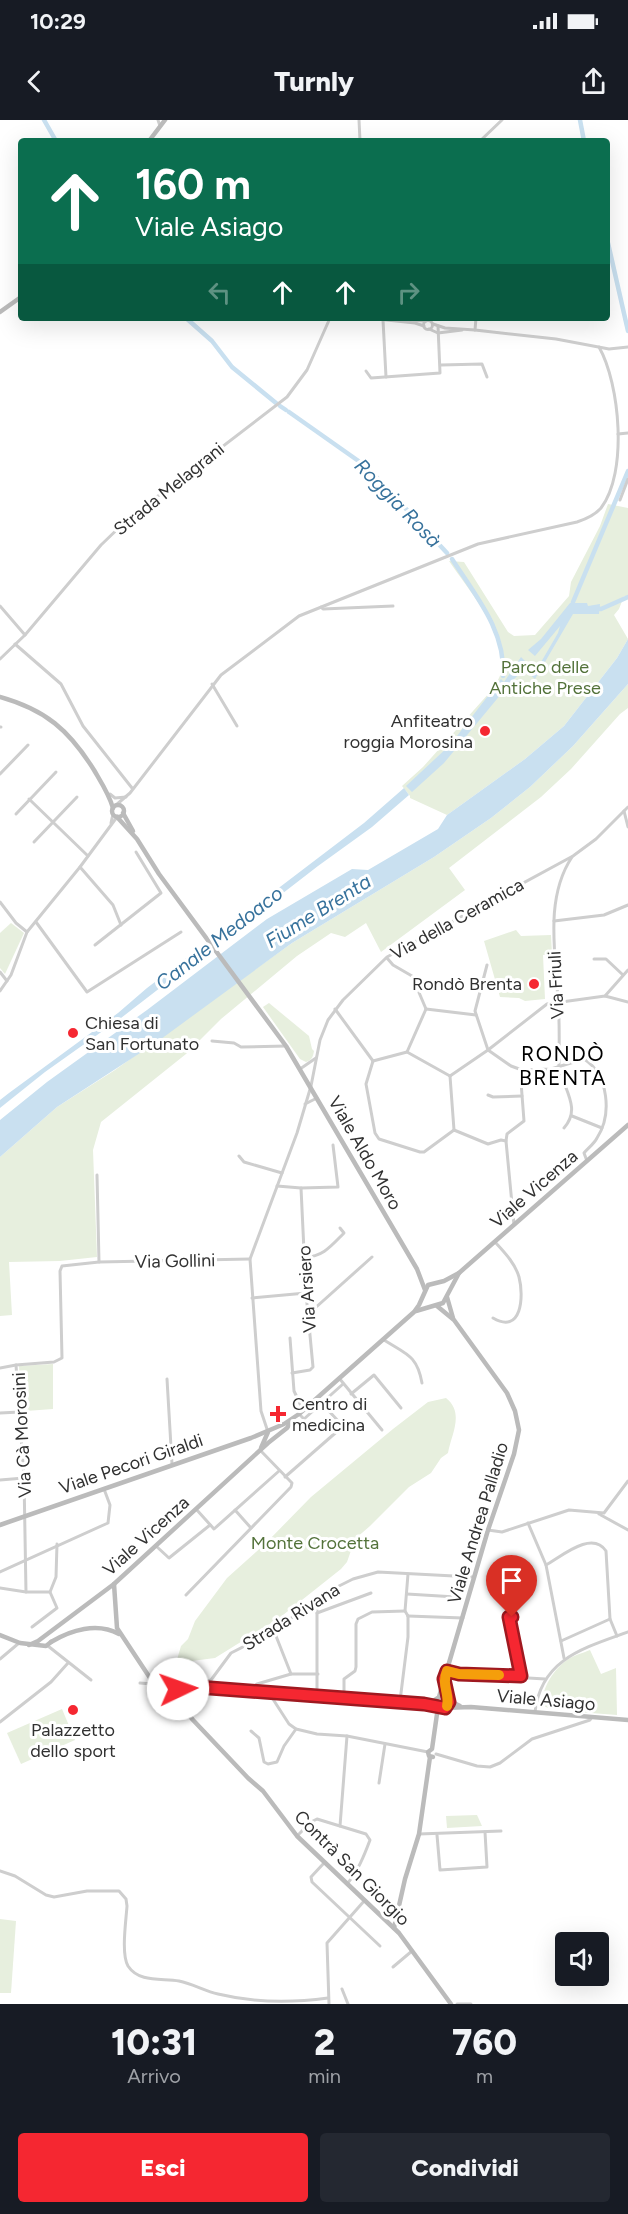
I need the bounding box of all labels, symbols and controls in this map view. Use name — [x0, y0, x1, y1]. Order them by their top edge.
text: 10:29 — [30, 8, 86, 35]
icon: back — [18, 65, 51, 98]
text: Turnly — [274, 65, 354, 98]
icon: share — [577, 65, 610, 98]
text: 160 m — [135, 159, 251, 210]
icon: ahead — [36, 162, 114, 240]
text: Viale Asiago — [135, 210, 284, 243]
icon: left — [203, 276, 236, 309]
icon: ahead — [266, 276, 299, 309]
icon: ahead — [329, 276, 362, 309]
icon: right — [392, 276, 425, 309]
street label: Strada Melagrani — [109, 438, 229, 540]
water label: Roggia Rosà — [350, 454, 446, 553]
park label: Parco delle Antiche Prese — [489, 656, 601, 699]
place label: Anfiteatro roggia Morosina — [344, 710, 473, 753]
marker: Anfiteatro roggia Morosina — [478, 724, 492, 738]
water label: Fiume Brenta — [261, 869, 375, 953]
street label: Via della Ceramica — [387, 873, 527, 965]
water label: Canale Medoaco — [151, 881, 288, 995]
street label: Via Friuli — [543, 950, 569, 1020]
place label: Rondò Brenta — [412, 973, 522, 995]
marker: Rondò Brenta — [527, 977, 541, 991]
place label: Chiesa di San Fortunato — [85, 1012, 199, 1055]
marker: Chiesa di San Fortunato — [66, 1026, 80, 1040]
district label: RONDÒ BRENTA — [519, 1041, 607, 1090]
street label: Viale Aldo Moro — [324, 1092, 406, 1214]
street label: Viale Vicenza — [486, 1145, 582, 1233]
street label: Via Arsiero — [293, 1245, 321, 1333]
street label: Via Gollini — [134, 1249, 216, 1273]
street label: Via Cà Morosini — [8, 1372, 36, 1498]
place label: Centro di medicina — [292, 1393, 367, 1436]
marker: Centro di medicina — [269, 1405, 287, 1423]
street label: Viale Pecori Giraldi — [56, 1429, 206, 1499]
street label: Viale Andrea Palladio — [443, 1439, 513, 1607]
street label: Viale Vicenza — [98, 1492, 194, 1580]
park label: Monte Crocetta — [251, 1532, 379, 1554]
pin — [486, 1555, 537, 1617]
icon: arrive — [495, 1564, 528, 1597]
street label: Strada Rivana — [238, 1578, 344, 1656]
position arrow — [146, 1657, 210, 1721]
street label: Viale Asiago — [496, 1685, 596, 1715]
marker: Palazzetto dello sport — [66, 1703, 80, 1717]
place label: Palazzetto dello sport — [30, 1719, 116, 1762]
street label: Contrà San Giorgio — [290, 1806, 414, 1930]
map controls — [555, 1932, 609, 1986]
button: sound — [555, 1932, 609, 1986]
text: 10:31 — [111, 2021, 197, 2064]
text: 2 — [314, 2021, 335, 2064]
text: 760 — [452, 2021, 517, 2064]
text: Arrivo — [127, 2064, 181, 2088]
text: min — [308, 2064, 341, 2088]
text: m — [476, 2064, 493, 2088]
button: Esci — [18, 2133, 308, 2202]
button: Condividi — [320, 2133, 610, 2202]

